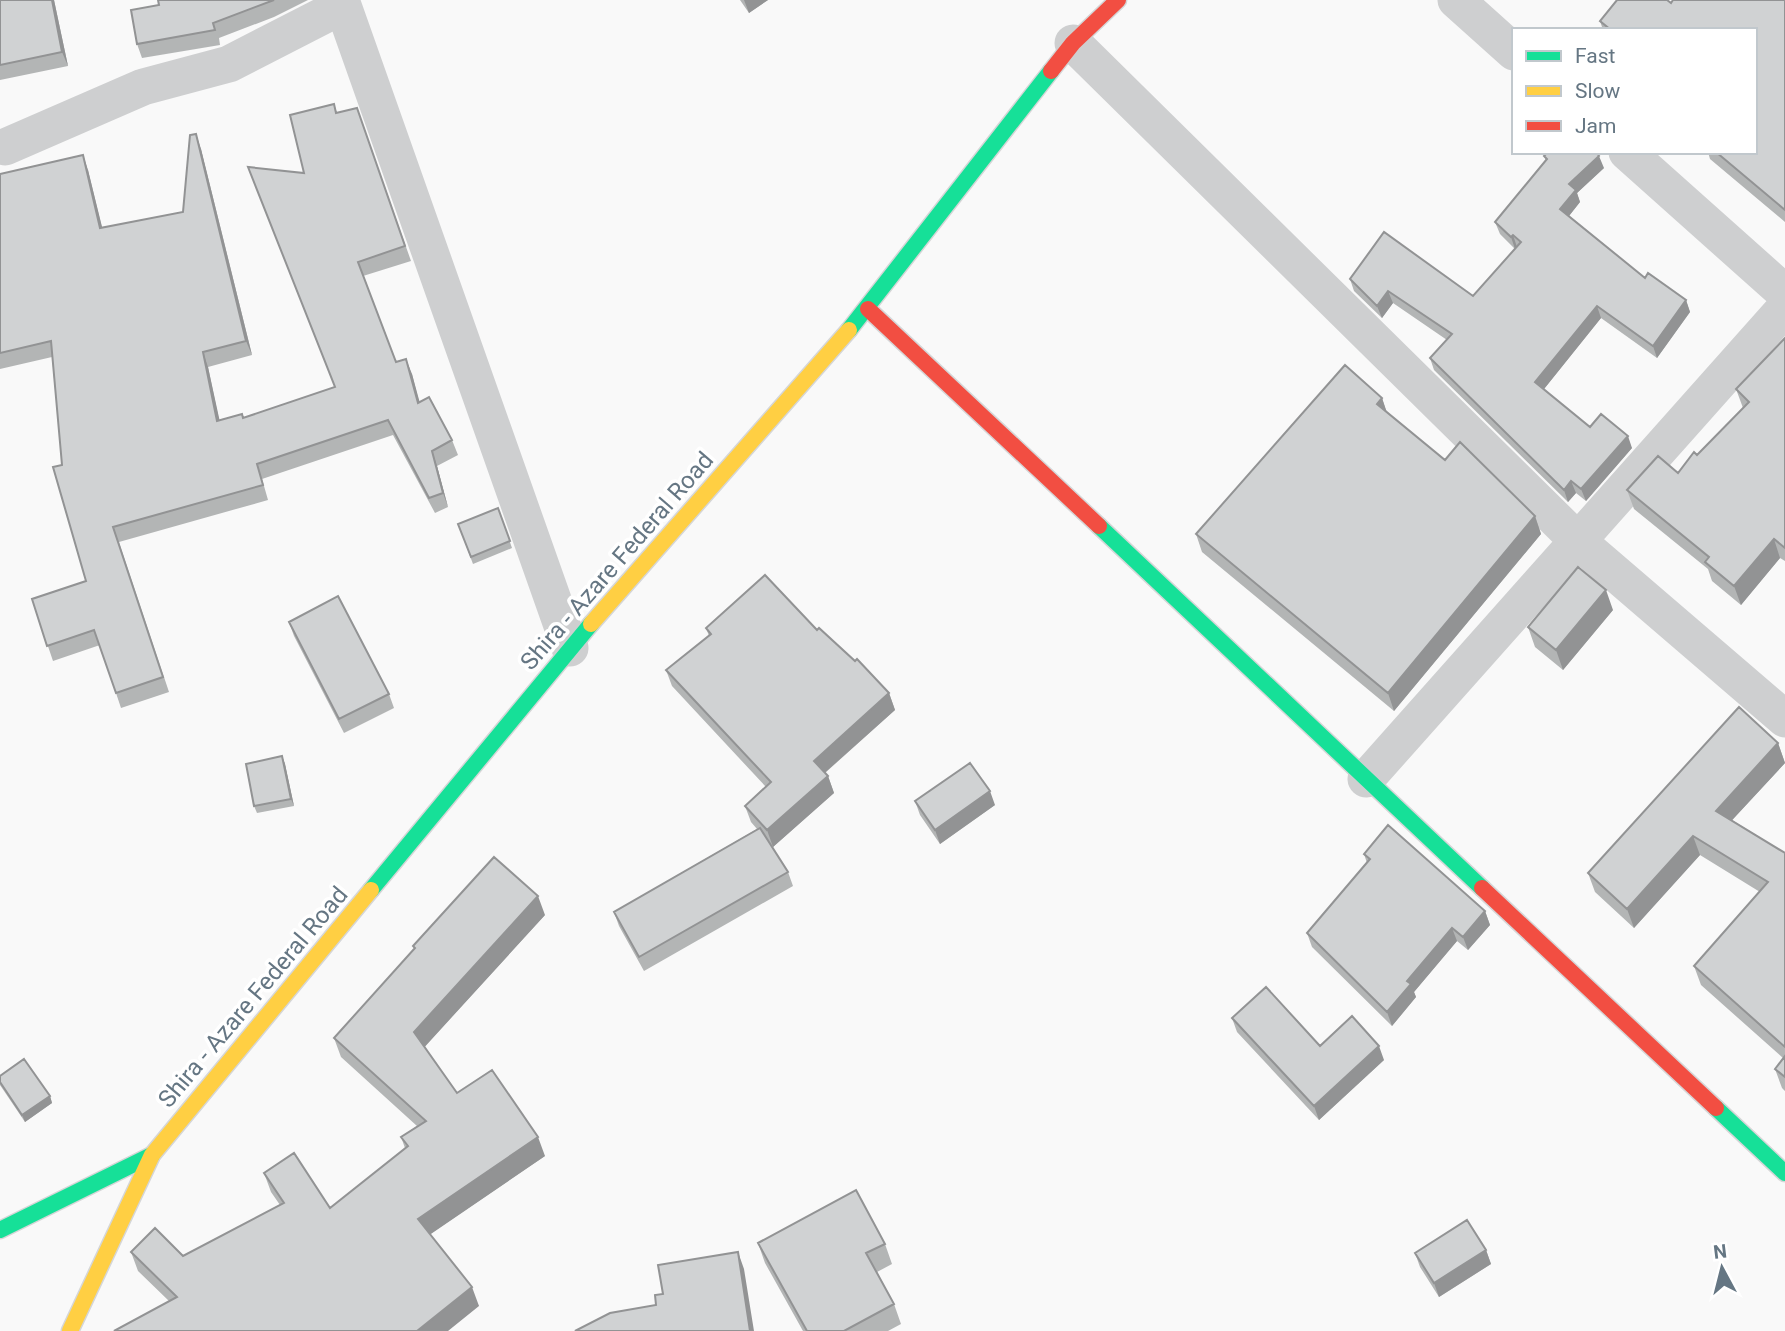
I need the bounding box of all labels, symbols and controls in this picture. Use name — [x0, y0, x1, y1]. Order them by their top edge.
legend — [1512, 28, 1757, 154]
text: Fast — [1575, 44, 1616, 68]
text: Slow — [1575, 79, 1621, 103]
text: Jam — [1575, 114, 1616, 138]
street label: Shira - Azare Federal Road — [515, 446, 719, 676]
street label: Shira - Azare Federal Road — [152, 881, 354, 1113]
north arrow — [1687, 1233, 1757, 1303]
text: N — [1712, 1239, 1728, 1264]

